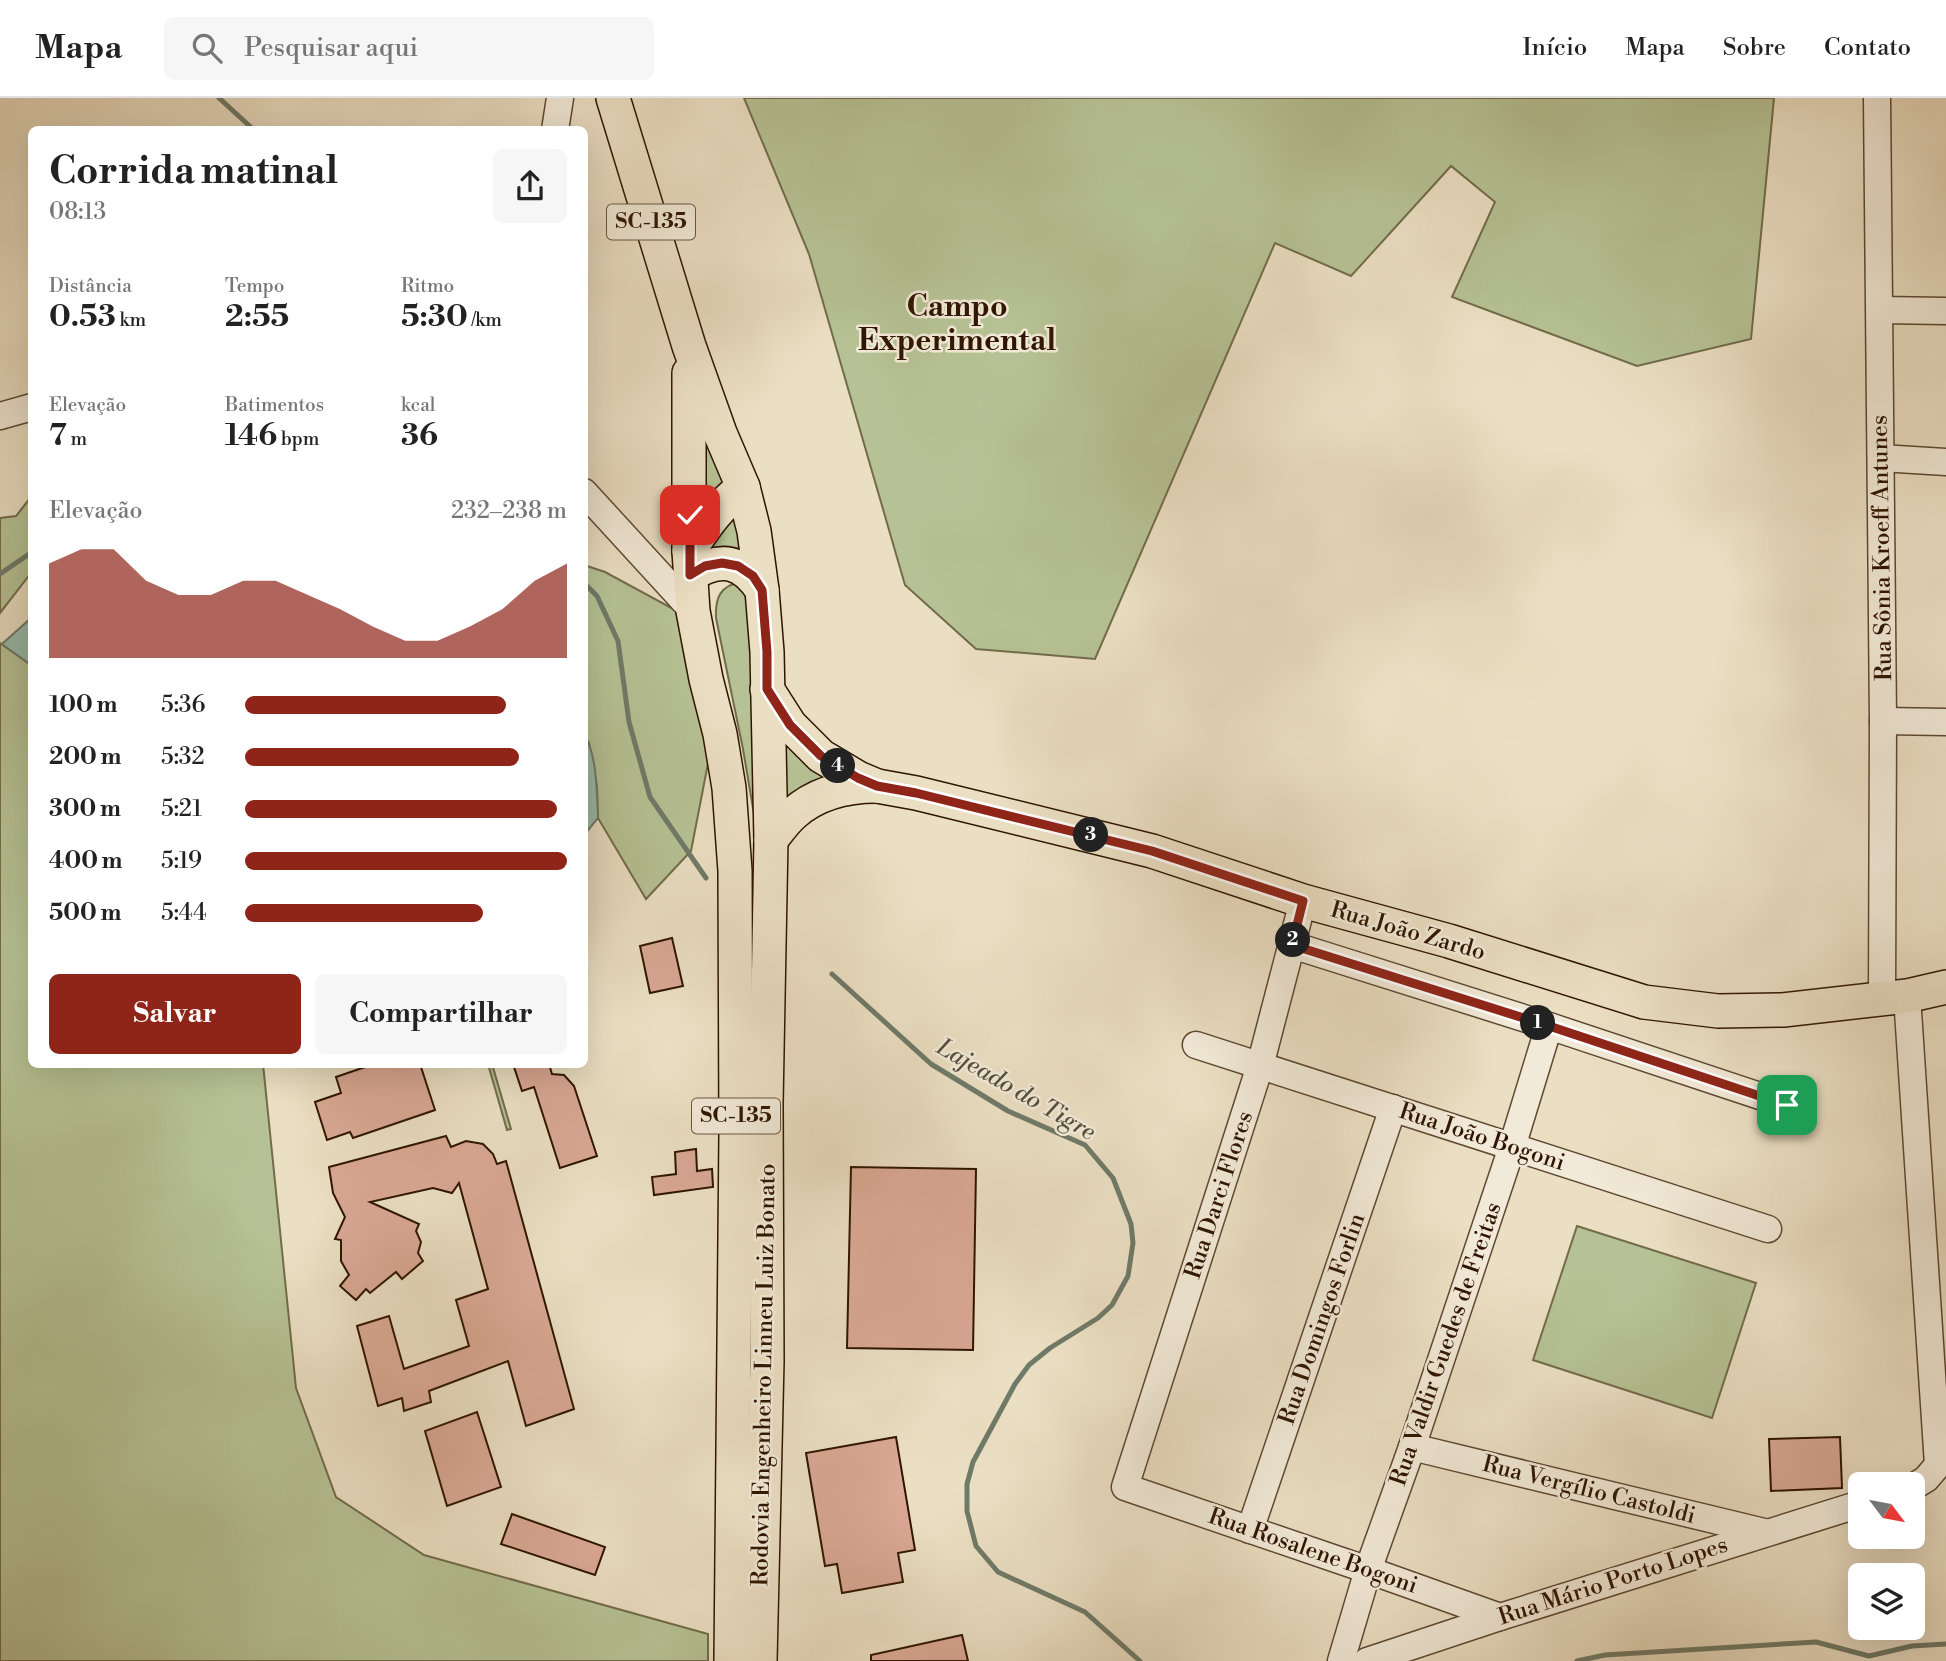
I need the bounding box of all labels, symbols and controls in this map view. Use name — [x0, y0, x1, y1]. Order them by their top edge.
search box — [164, 17, 654, 80]
text: Mapa — [35, 28, 122, 69]
icon: search — [188, 29, 226, 67]
text: Pesquisar aqui — [244, 32, 418, 64]
text: Início — [1523, 33, 1587, 63]
text: Mapa — [1625, 33, 1685, 63]
text: Sobre — [1723, 33, 1786, 63]
text: Contato — [1824, 33, 1911, 63]
text: Corrida matinal — [49, 148, 338, 195]
button: share — [493, 149, 567, 223]
text: 08:13 — [49, 198, 106, 226]
road number: SC-135 — [607, 204, 695, 240]
text: Distância — [49, 274, 132, 298]
text: Tempo — [225, 274, 284, 298]
text: Ritmo — [401, 274, 454, 298]
district label: Campo Experimental — [858, 288, 1056, 360]
text: 0.53 — [49, 298, 116, 336]
text: 2:55 — [225, 298, 289, 336]
text: 5:30 — [401, 298, 468, 336]
text: km — [116, 308, 146, 332]
text: /km — [468, 308, 502, 332]
text: Elevação — [49, 393, 126, 417]
text: Batimentos — [225, 393, 324, 417]
text: kcal — [401, 393, 435, 417]
street label: Rua Sônia Kroeff Antunes — [1866, 415, 1898, 681]
text: 7 — [49, 417, 67, 455]
text: 146 — [225, 417, 277, 455]
text: 36 — [401, 417, 438, 455]
text: m — [67, 427, 87, 451]
text: bpm — [277, 427, 319, 451]
pin — [660, 485, 720, 545]
icon: check — [671, 496, 709, 534]
text: Elevação — [49, 497, 142, 525]
text: 232–238 m — [451, 497, 567, 525]
text: 100 m — [49, 691, 117, 719]
text: 5:36 — [161, 691, 206, 719]
text: 200 m — [49, 743, 121, 771]
text: 5:32 — [161, 743, 205, 771]
pin: 4 — [820, 748, 856, 784]
text: 4 — [831, 753, 844, 777]
text: 300 m — [49, 795, 121, 823]
text: 5:21 — [161, 795, 202, 823]
pin: 3 — [1074, 818, 1108, 852]
text: 3 — [1085, 822, 1096, 846]
text: 400 m — [49, 847, 122, 875]
text: 5:19 — [161, 847, 202, 875]
street label: Rua João Zardo — [1327, 896, 1489, 966]
text: 500 m — [49, 899, 121, 927]
text: 5:44 — [161, 899, 207, 927]
pin: 2 — [1276, 922, 1310, 958]
text: 2 — [1287, 927, 1298, 951]
button: Salvar — [49, 974, 301, 1054]
button: Compartilhar — [315, 974, 567, 1054]
pin: 1 — [1520, 1006, 1556, 1040]
text: 1 — [1533, 1010, 1542, 1034]
water label: Lajeado do Tigre — [930, 1032, 1101, 1148]
pin — [1757, 1075, 1817, 1135]
icon: arrive — [1768, 1086, 1806, 1124]
street label: Rua João Bogoni — [1396, 1097, 1568, 1177]
road number: SC-135 — [692, 1098, 780, 1134]
street label: Rua Darci Flores — [1179, 1108, 1259, 1282]
street label: Rodovia Engenheiro Linneu Luiz Bonato — [746, 1163, 782, 1587]
street label: Rua Valdir Guedes de Freitas — [1384, 1199, 1508, 1489]
street label: Rua Domingos Forlin — [1273, 1210, 1371, 1428]
street label: Rua Vergílio Castoldi — [1479, 1450, 1699, 1530]
north arrow — [1848, 1472, 1925, 1549]
map controls — [1848, 1472, 1925, 1640]
street label: Rua Rosalene Bogoni — [1205, 1502, 1421, 1600]
street label: Rua Mário Porto Lopes — [1495, 1531, 1731, 1631]
button: layers — [1848, 1563, 1925, 1640]

